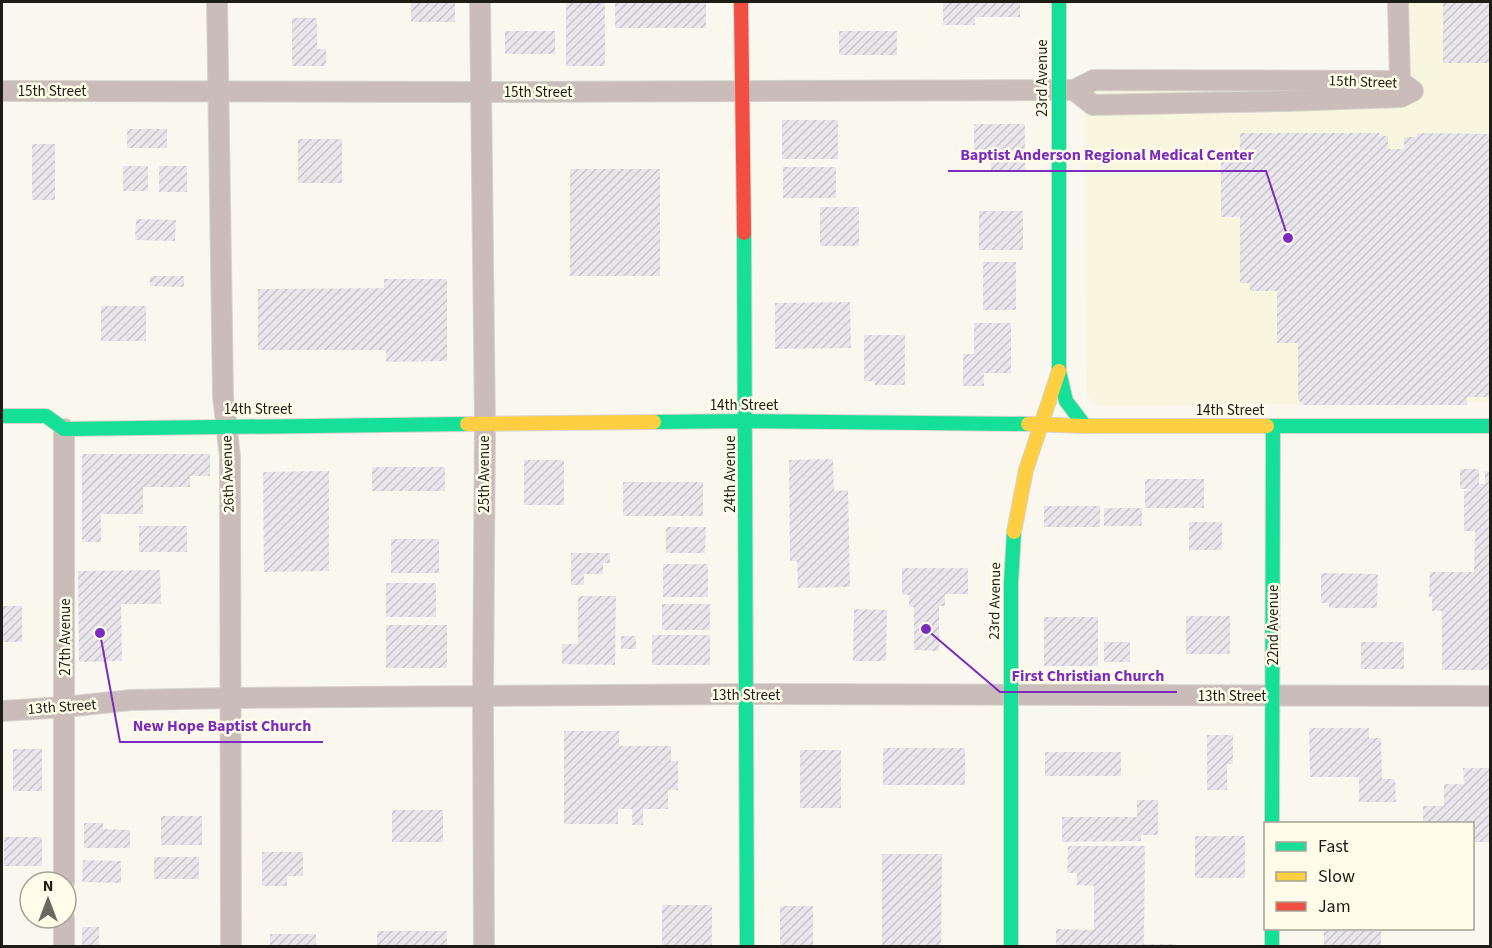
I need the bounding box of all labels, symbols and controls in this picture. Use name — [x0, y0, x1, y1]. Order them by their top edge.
street label: 23rd Avenue — [1032, 39, 1053, 117]
street label: 15th Street — [1328, 70, 1398, 94]
street label: 15th Street — [18, 81, 86, 102]
street label: 15th Street — [504, 82, 572, 103]
callout: Baptist Anderson Regional Medical Center — [948, 137, 1266, 171]
text: Baptist Anderson Regional Medical Center — [960, 144, 1254, 166]
street label: 14th Street — [710, 395, 778, 416]
street label: 14th Street — [224, 399, 292, 420]
street label: 14th Street — [1196, 400, 1264, 421]
street label: 26th Avenue — [216, 435, 240, 513]
street label: 25th Avenue — [474, 435, 495, 513]
street label: 24th Avenue — [720, 435, 741, 513]
street label: 23rd Avenue — [984, 562, 1006, 640]
street label: 22nd Avenue — [1263, 585, 1284, 665]
street label: 27th Avenue — [55, 598, 76, 676]
callout: First Christian Church — [1000, 658, 1177, 692]
text: First Christian Church — [1012, 665, 1164, 687]
street label: 13th Street — [712, 685, 780, 706]
street label: 13th Street — [1198, 686, 1266, 707]
street label: 13th Street — [27, 694, 97, 720]
callout: New Hope Baptist Church — [120, 708, 323, 742]
text: New Hope Baptist Church — [133, 715, 311, 737]
legend — [1264, 822, 1474, 930]
text: Fast — [1318, 834, 1349, 859]
text: Slow — [1318, 864, 1355, 889]
north arrow — [18, 870, 78, 930]
text: N — [43, 875, 53, 897]
text: Jam — [1318, 894, 1351, 919]

